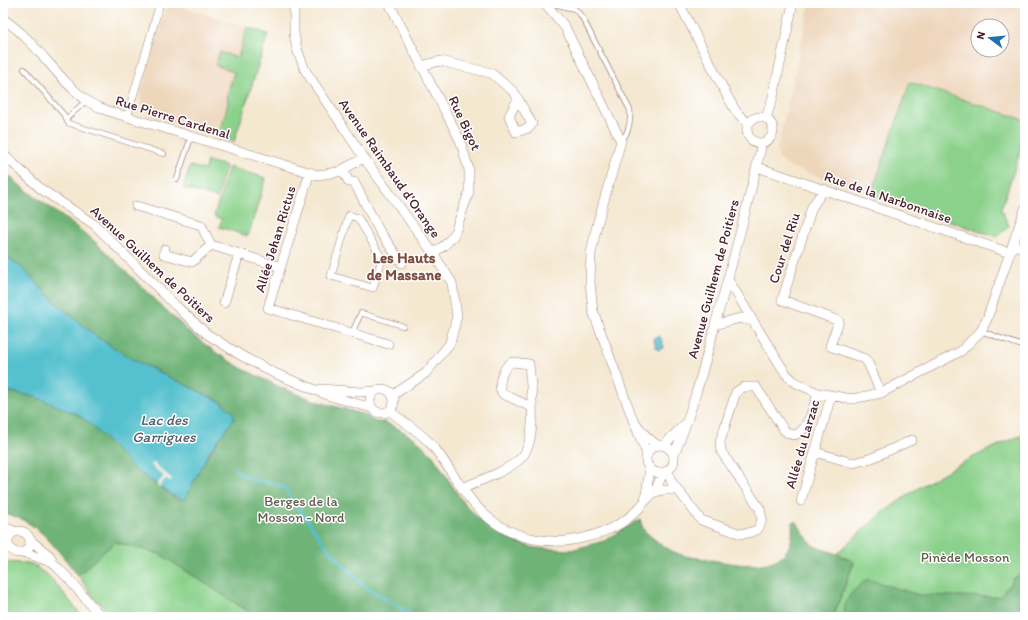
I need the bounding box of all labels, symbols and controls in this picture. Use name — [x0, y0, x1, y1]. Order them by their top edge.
north arrow — [970, 18, 1010, 58]
text: N — [974, 30, 988, 41]
street label: Rue Pierre Cardenal — [113, 92, 232, 143]
street label: Rue Bigot — [445, 93, 485, 153]
street label: Avenue Raimbaud d'Orange — [335, 95, 444, 241]
street label: Rue de la Narbonnaise — [822, 168, 954, 227]
street label: Allée Jehan Rictus — [251, 184, 300, 294]
street label: Avenue Guilhem de Poitiers — [684, 198, 743, 361]
street label: Avenue Guilhem de Poitiers — [87, 202, 218, 327]
street label: Cour del Riu — [765, 210, 804, 286]
district label: Les Hauts de Massane — [367, 249, 441, 284]
street label: Allée du Larzac — [782, 397, 823, 491]
water label: Lac des Garrigues — [132, 411, 197, 446]
park label: Berges de la Mosson - Nord — [257, 493, 345, 526]
park label: Pinède Mosson — [921, 549, 1010, 566]

